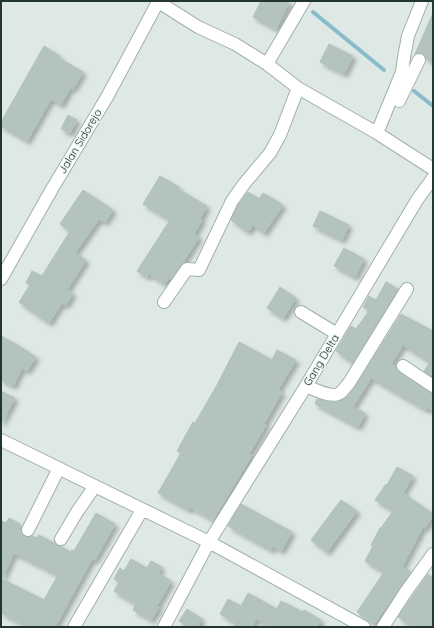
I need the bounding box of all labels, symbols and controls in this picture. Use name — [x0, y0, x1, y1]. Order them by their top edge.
street label: Jalan Sidorejo — [55, 106, 105, 176]
street label: Gang Delta — [300, 332, 342, 388]

